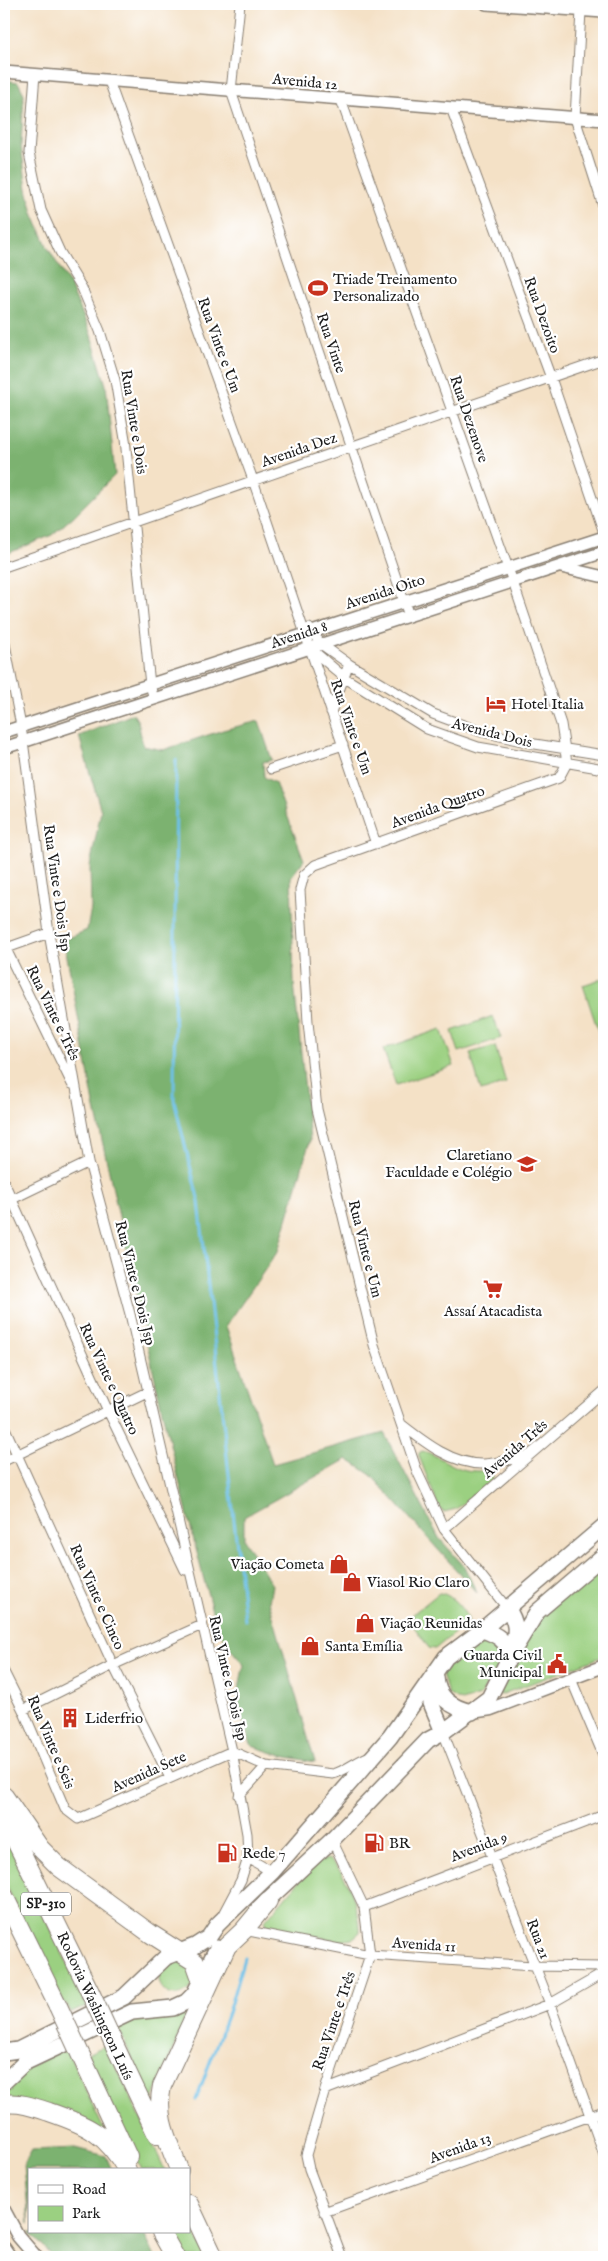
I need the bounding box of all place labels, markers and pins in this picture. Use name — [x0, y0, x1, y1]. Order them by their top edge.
place label: Triade Treinamento Personalizado — [333, 270, 457, 306]
sports icon: Triade Treinamento Personalizado — [307, 277, 329, 299]
hotel icon: Hotel Italia — [485, 693, 507, 715]
place label: Hotel Italia — [511, 695, 584, 714]
place label: Claretiano Faculdade e Colégio — [385, 1146, 512, 1182]
school or university icon: Claretiano Faculdade e Colégio — [516, 1153, 538, 1175]
supermarket icon: Assaí Atacadista — [482, 1278, 504, 1300]
place label: Assaí Atacadista — [443, 1302, 543, 1321]
shop icon: Viação Cometa — [328, 1553, 350, 1575]
place label: Viação Cometa — [230, 1555, 325, 1574]
shop icon: Viasol Rio Claro — [341, 1571, 363, 1593]
place label: Viasol Rio Claro — [366, 1573, 470, 1592]
shop icon: Viação Reunidas — [354, 1612, 376, 1634]
place label: Viação Reunidas — [379, 1614, 482, 1633]
shop icon: Santa Emília — [299, 1635, 321, 1657]
place label: Santa Emília — [325, 1637, 403, 1656]
place label: Guarda Civil Municipal — [463, 1646, 543, 1682]
public building icon: Guarda Civil Municipal — [546, 1653, 568, 1675]
building icon: Liderfrio — [59, 1707, 81, 1729]
place label: Liderfrio — [85, 1709, 143, 1728]
fuel station icon: BR — [363, 1832, 385, 1854]
place label: BR — [389, 1834, 411, 1853]
fuel station icon: Rede 7 — [216, 1842, 238, 1864]
place label: Rede 7 — [242, 1844, 285, 1863]

